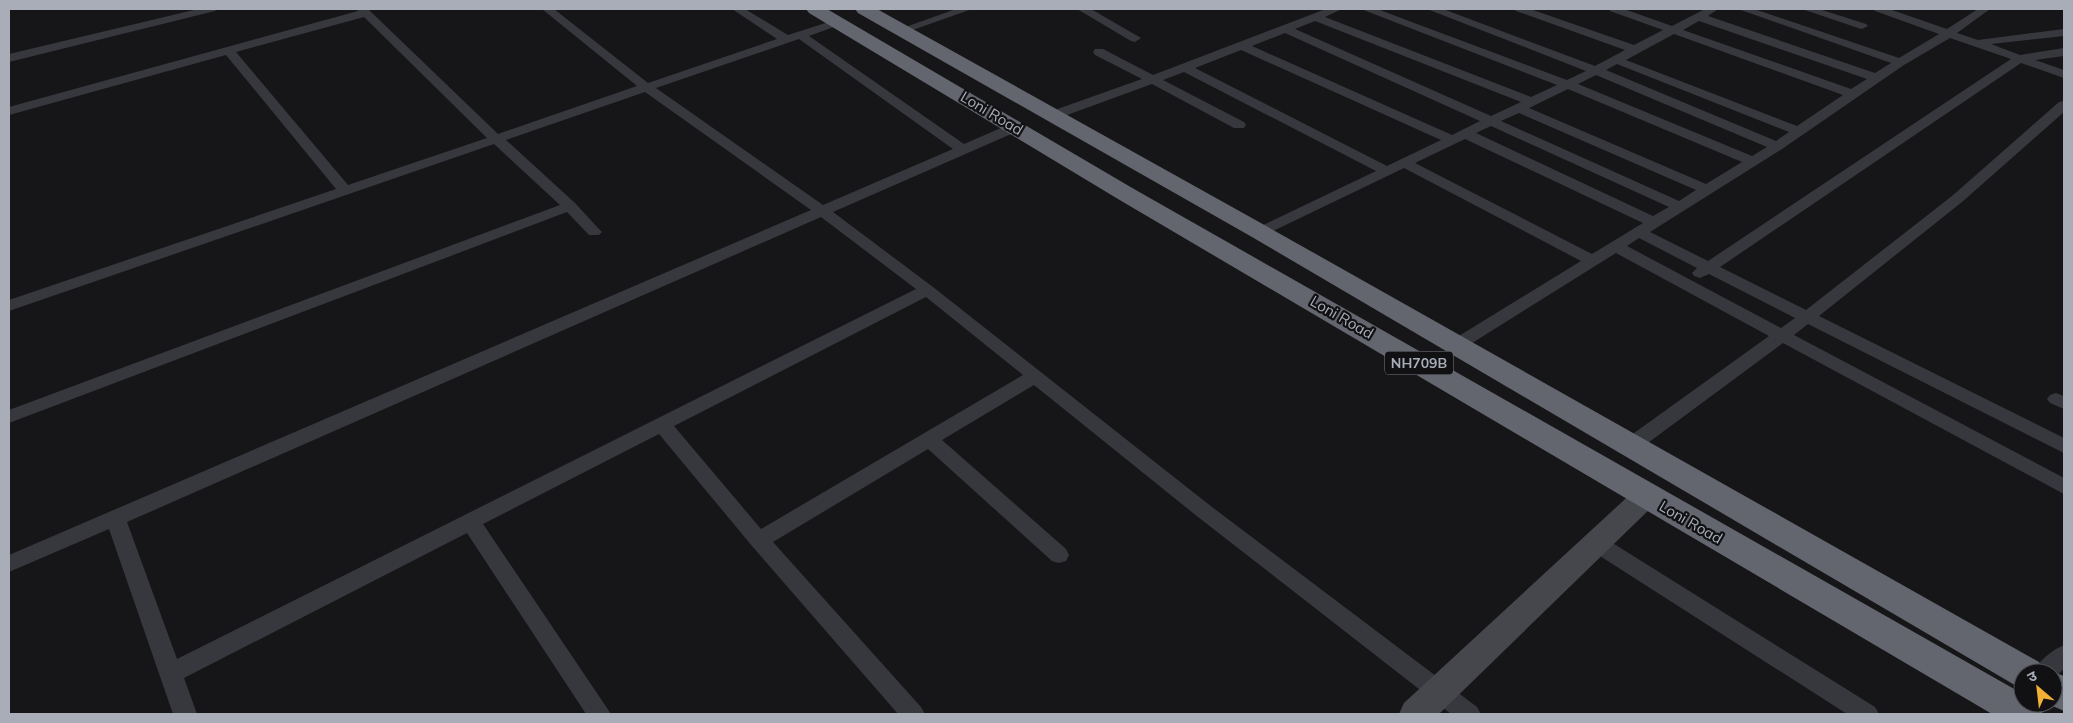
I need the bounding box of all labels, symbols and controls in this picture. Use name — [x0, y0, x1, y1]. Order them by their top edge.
street label: Loni Road — [957, 87, 1027, 139]
street label: Loni Road — [1307, 291, 1377, 343]
road number: NH709B — [1385, 352, 1453, 374]
street label: Loni Road — [1656, 496, 1726, 548]
north arrow — [2013, 663, 2063, 713]
text: उ — [2024, 666, 2040, 686]

